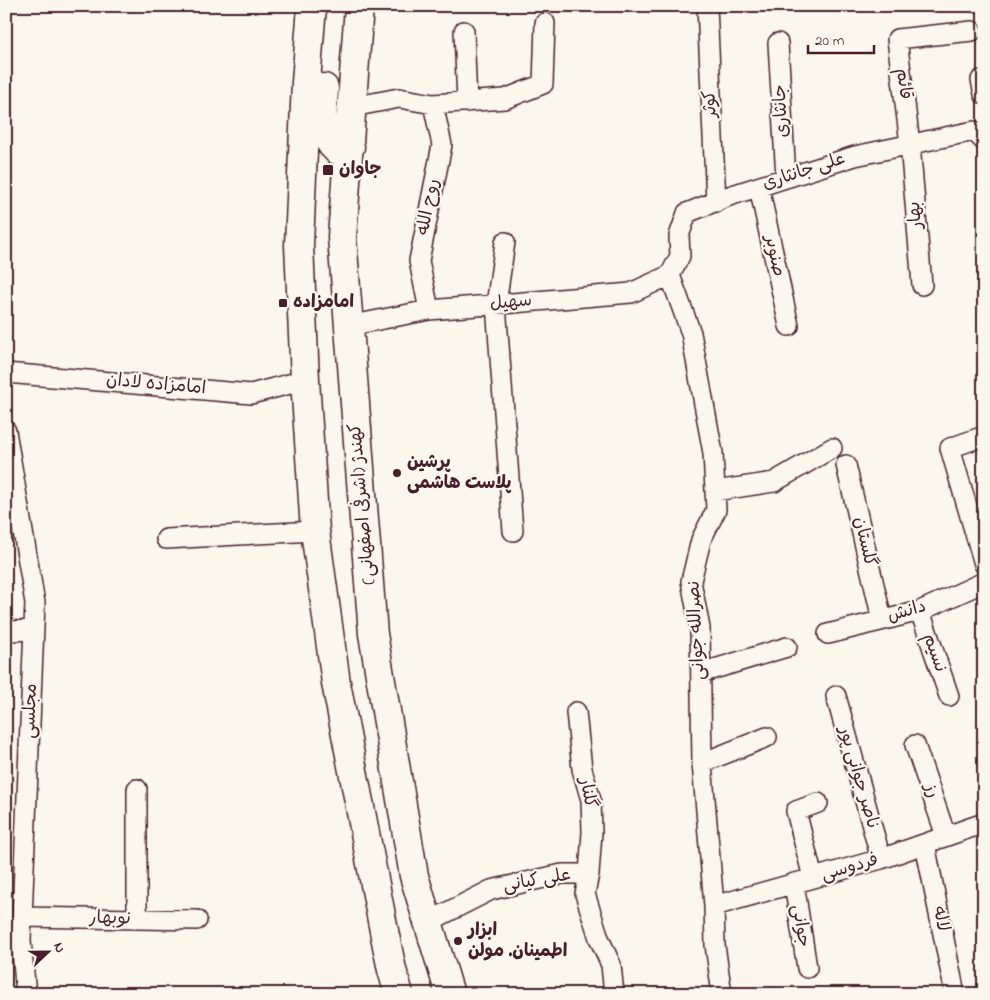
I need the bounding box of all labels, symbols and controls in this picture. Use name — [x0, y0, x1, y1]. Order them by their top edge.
scale bar — [808, 22, 874, 54]
text: 20 m — [815, 30, 845, 52]
street label: قائم — [888, 67, 918, 101]
street label: جانثاری — [768, 84, 796, 138]
street label: کوثر — [697, 89, 725, 120]
street label: علی جانثاری — [759, 146, 849, 198]
place label: جاوان — [339, 157, 382, 183]
marker: جاوان — [321, 163, 335, 177]
street label: روح الله — [411, 176, 447, 238]
street label: بهار — [902, 200, 930, 232]
street label: صنوبر — [757, 231, 791, 279]
street label: سهیل — [489, 288, 533, 318]
place label: امامزاده — [293, 290, 354, 316]
marker: امامزاده — [277, 297, 289, 309]
street label: امامزاده لادان — [105, 368, 207, 402]
street label: کهندژ (اشرفی اصفهانی) — [342, 422, 383, 586]
place label: پرشین پلاست هاشمی — [407, 450, 512, 497]
marker: پرشین پلاست هاشمی — [391, 467, 403, 479]
street label: گلستان — [846, 515, 882, 570]
street label: نصرالله جوانی — [681, 579, 713, 681]
street label: دانش — [885, 594, 929, 630]
street label: نسیم — [915, 630, 953, 676]
street label: مجلسی — [17, 683, 45, 739]
street label: ناصر جوانی پور — [830, 722, 885, 832]
street label: گلنار — [571, 774, 603, 811]
street label: رز — [916, 779, 945, 802]
street label: فردوسی — [818, 847, 882, 889]
street label: علی کیانی — [501, 862, 573, 900]
street label: جوانی — [784, 903, 816, 949]
street label: لاله — [925, 904, 955, 934]
street label: نوبهار — [88, 906, 131, 932]
place label: ابزار اطمینان. مولن — [466, 918, 567, 965]
north arrow — [22, 928, 72, 978]
marker: ابزار اطمینان. مولن — [452, 935, 464, 947]
text: N — [47, 939, 70, 956]

